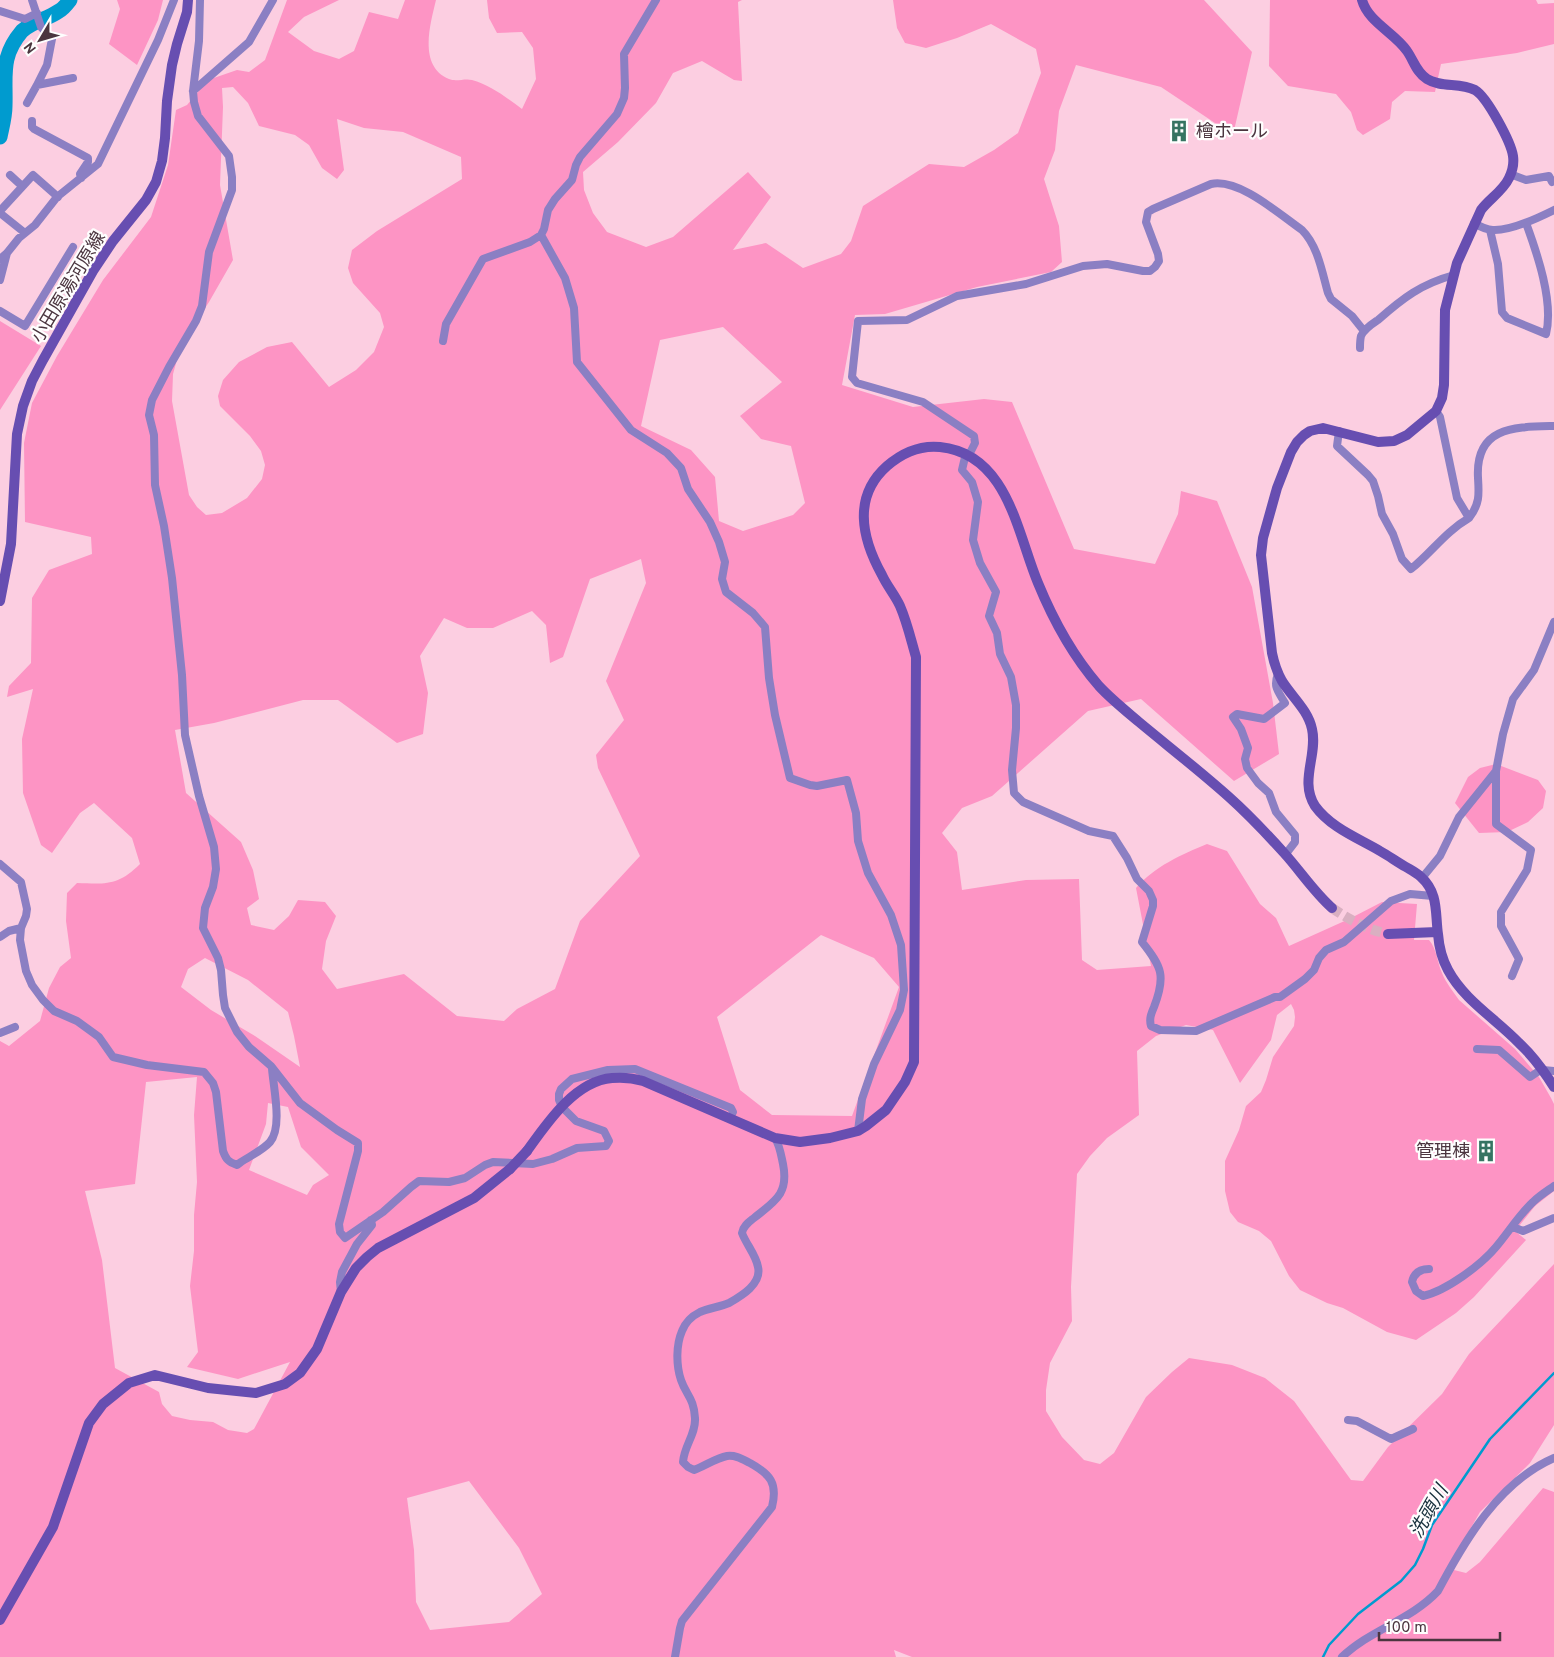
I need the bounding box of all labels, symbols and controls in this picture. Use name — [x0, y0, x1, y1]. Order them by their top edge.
north arrow — [15, 15, 65, 65]
text: N — [21, 38, 41, 56]
building icon: 檜ホール — [1166, 118, 1192, 144]
place label: 檜ホール — [1196, 121, 1268, 144]
street label: 小田原湯河原線 — [27, 228, 112, 348]
building icon: 管理棟 — [1473, 1138, 1499, 1164]
place label: 管理棟 — [1416, 1141, 1470, 1164]
water label: 洗頭川 — [1405, 1480, 1455, 1543]
scale bar — [1379, 1610, 1500, 1642]
text: 100 m — [1386, 1619, 1427, 1638]

